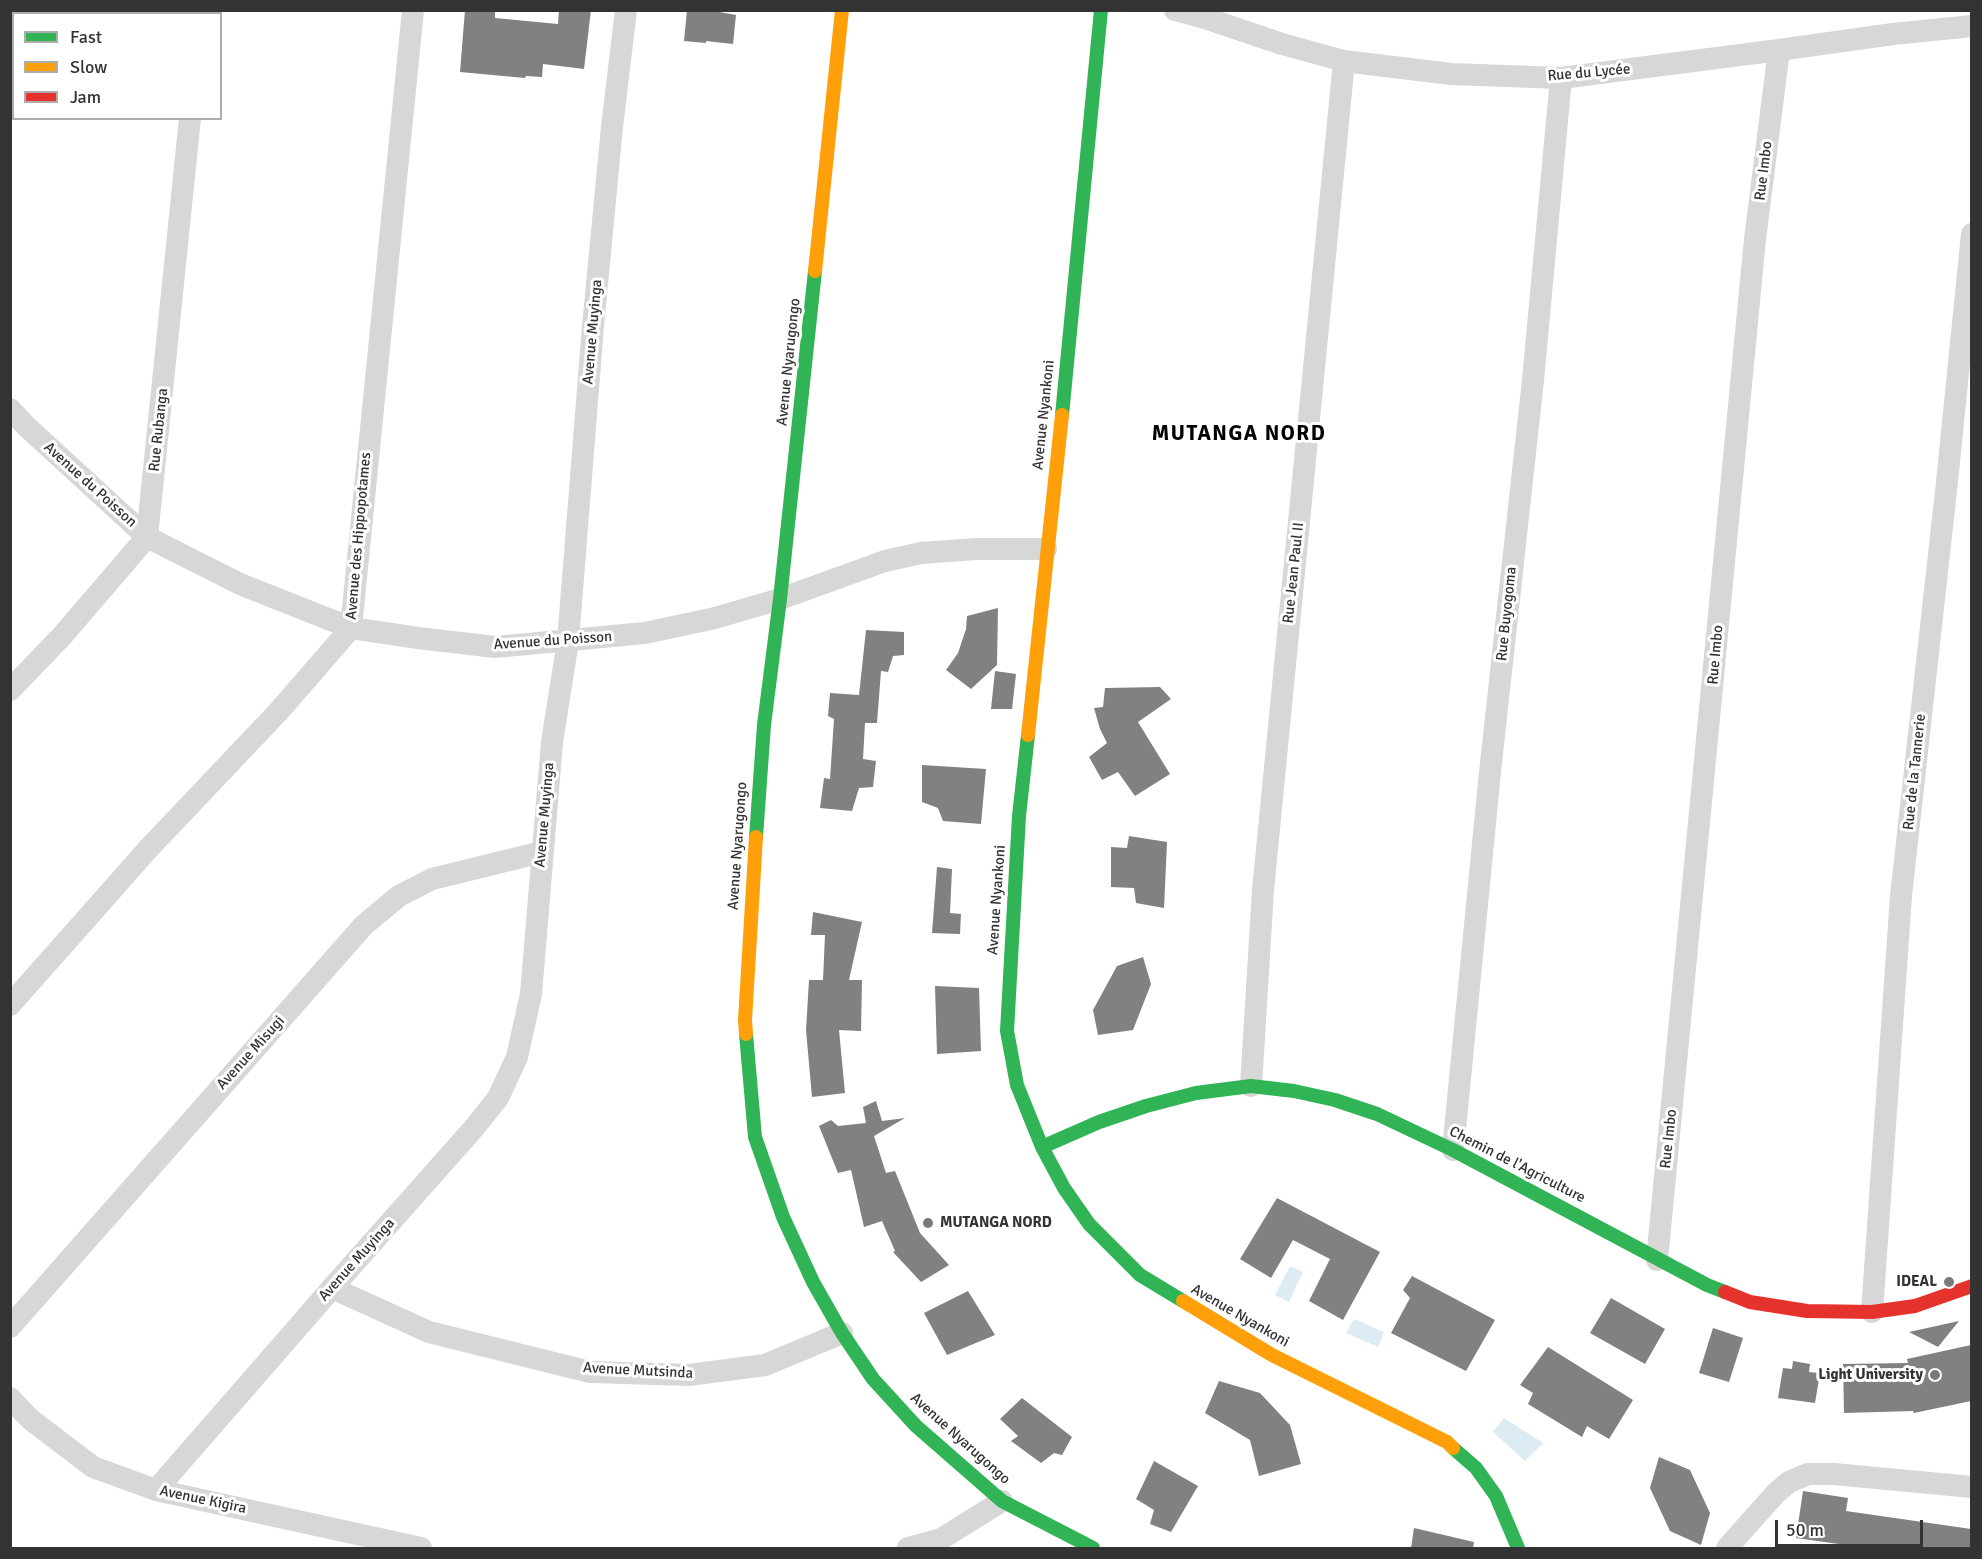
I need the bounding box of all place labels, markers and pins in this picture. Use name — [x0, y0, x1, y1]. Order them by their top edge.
place label: MUTANGA NORD — [940, 1214, 1052, 1232]
marker: MUTANGA NORD — [921, 1216, 935, 1230]
place label: IDEAL — [1896, 1273, 1937, 1291]
marker: IDEAL — [1942, 1275, 1956, 1289]
place label: Light University — [1818, 1366, 1923, 1384]
marker: Light University — [1928, 1368, 1942, 1382]

